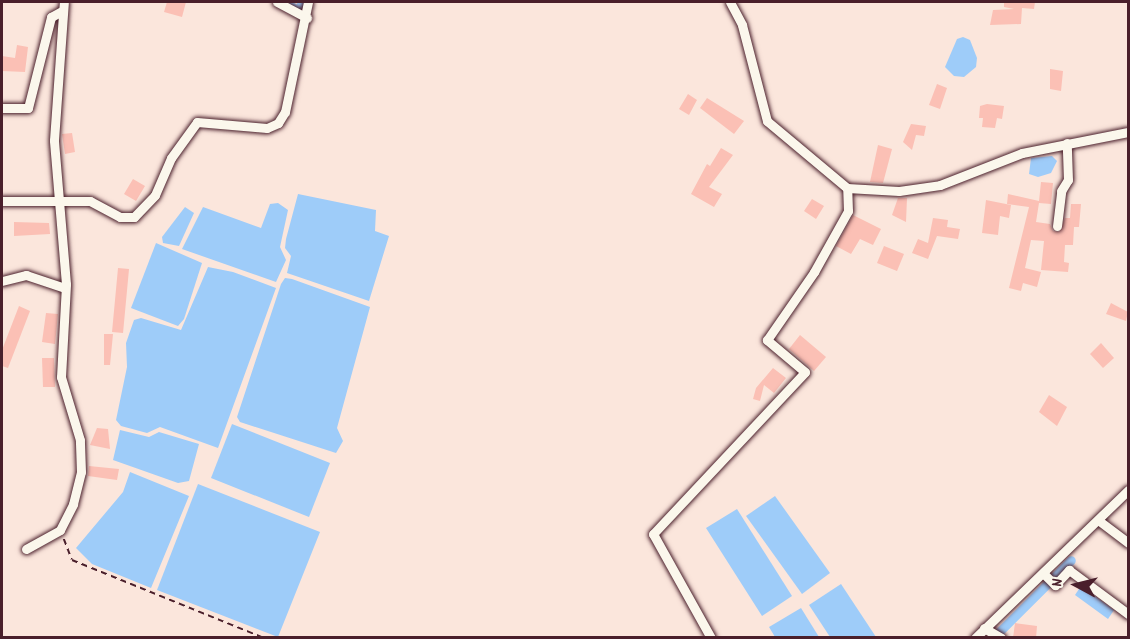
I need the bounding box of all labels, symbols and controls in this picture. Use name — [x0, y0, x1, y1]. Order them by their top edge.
north arrow — [1046, 555, 1106, 615]
text: N — [1046, 577, 1070, 588]

